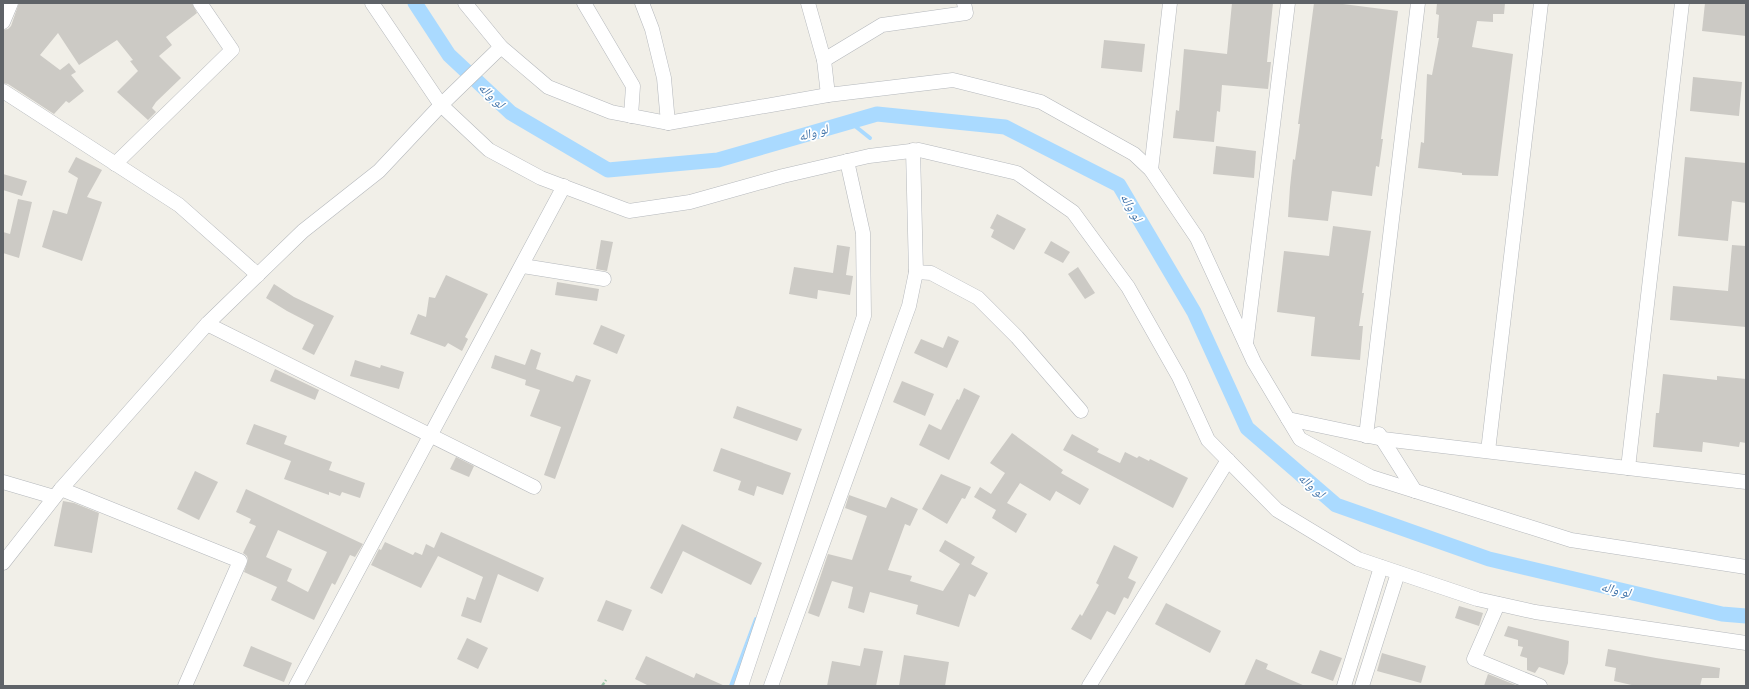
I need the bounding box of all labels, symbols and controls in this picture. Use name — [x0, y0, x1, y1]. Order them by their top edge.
water label: لو واله — [476, 79, 509, 112]
water label: لو واله — [796, 120, 831, 144]
water label: لو واله — [1117, 190, 1147, 225]
water label: لو واله — [1295, 469, 1329, 502]
water label: لو واله — [1600, 578, 1634, 600]

